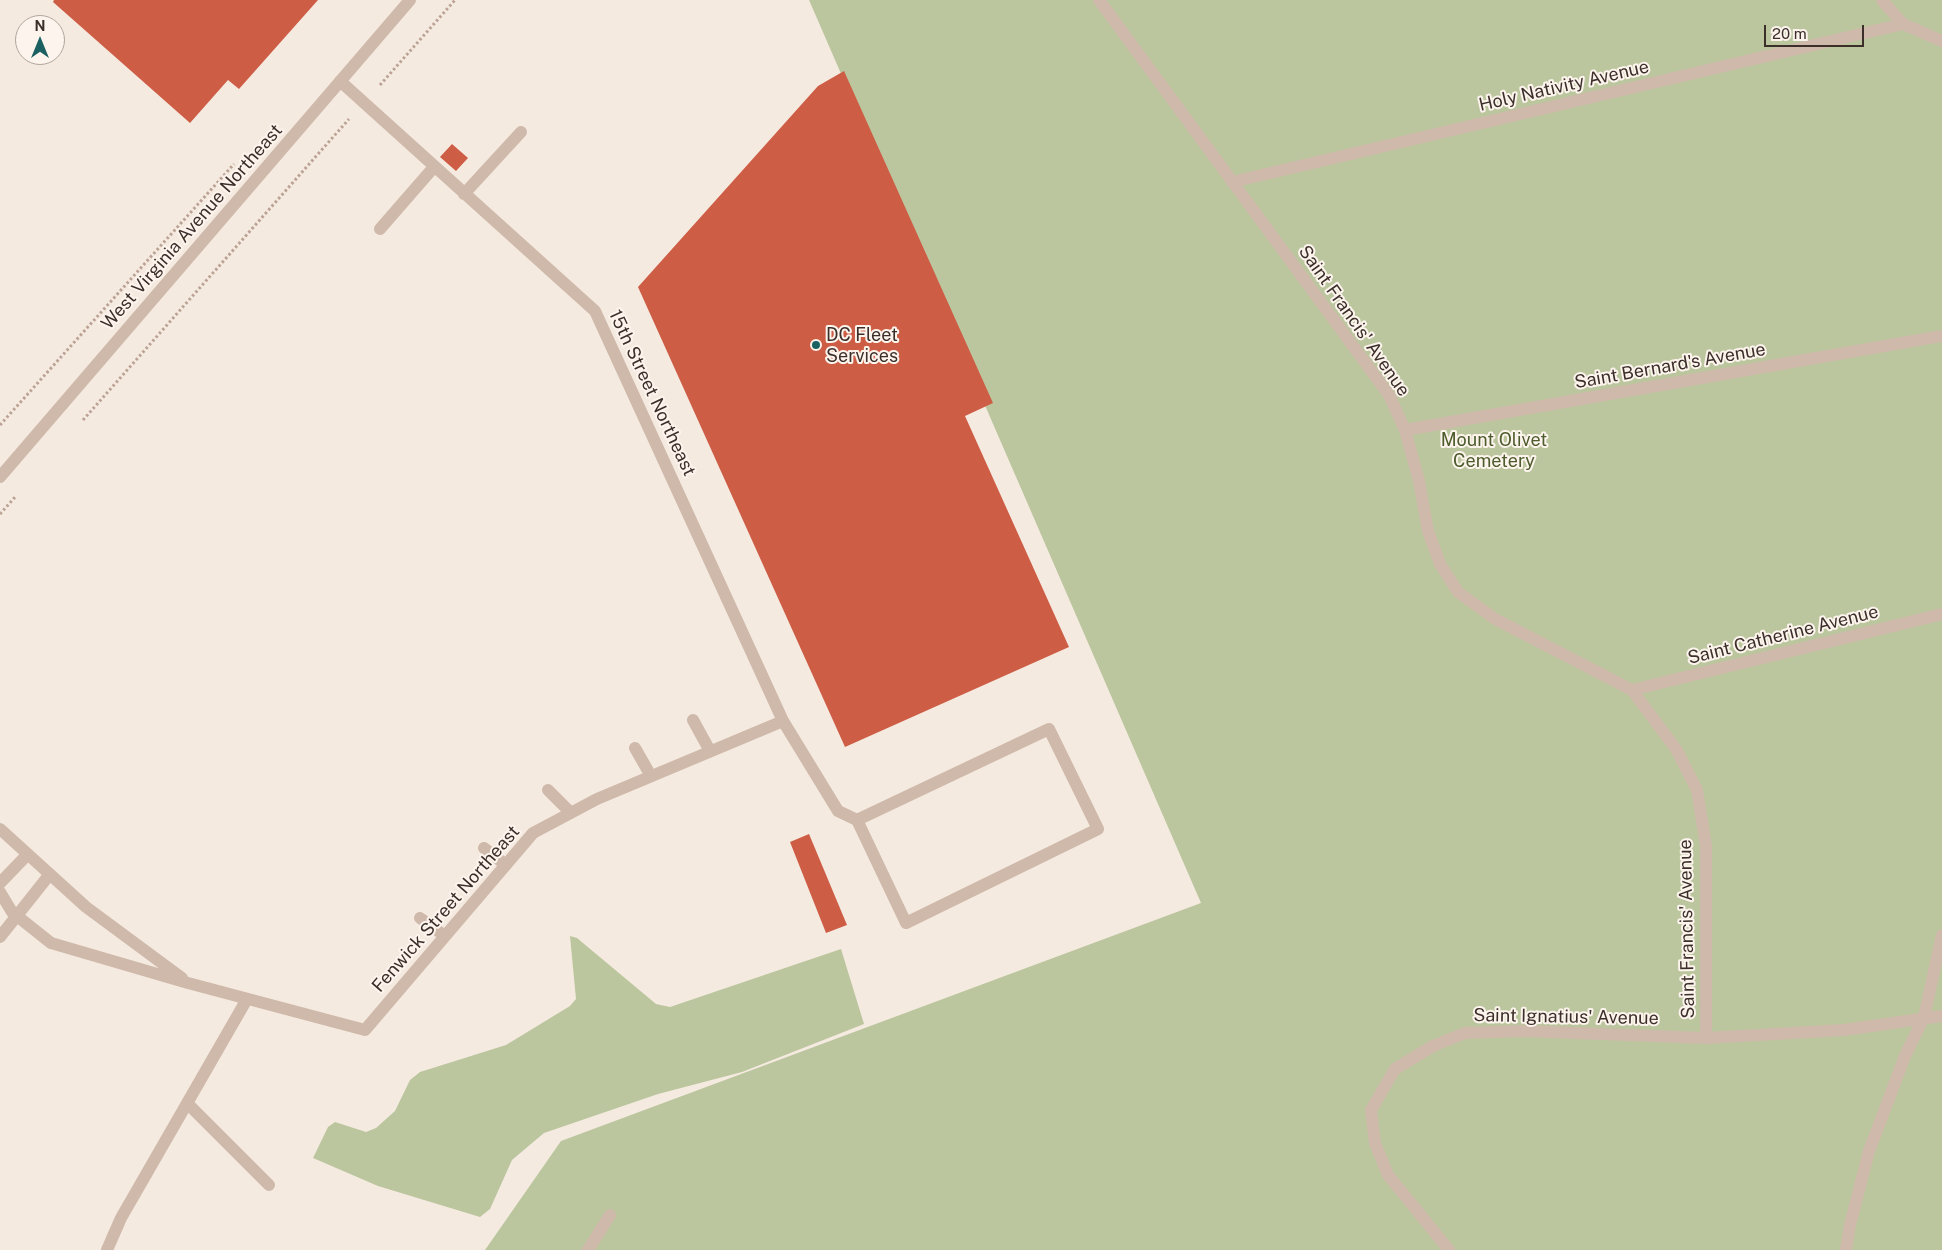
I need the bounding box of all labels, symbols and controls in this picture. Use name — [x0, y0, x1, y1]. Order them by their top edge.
north arrow — [15, 15, 65, 65]
scale bar — [1767, 15, 1867, 47]
text: N — [35, 18, 45, 34]
text: 20 m — [1772, 25, 1807, 42]
street label: Holy Nativity Avenue — [1477, 56, 1651, 116]
street label: West Virginia Avenue Northeast — [97, 120, 287, 334]
street label: Saint Francis' Avenue — [1294, 241, 1414, 401]
street label: 15th Street Northeast — [604, 306, 700, 480]
place label: DC Fleet Services — [826, 324, 898, 366]
marker: DC Fleet Services — [810, 339, 822, 351]
street label: Saint Bernard's Avenue — [1573, 339, 1767, 393]
park label: Mount Olivet Cemetery — [1441, 429, 1547, 472]
street label: Saint Catherine Avenue — [1685, 601, 1881, 669]
street label: Fenwick Street Northeast — [368, 821, 524, 997]
street label: Saint Francis' Avenue — [1675, 839, 1699, 1019]
street label: Saint Ignatius' Avenue — [1473, 1005, 1659, 1029]

